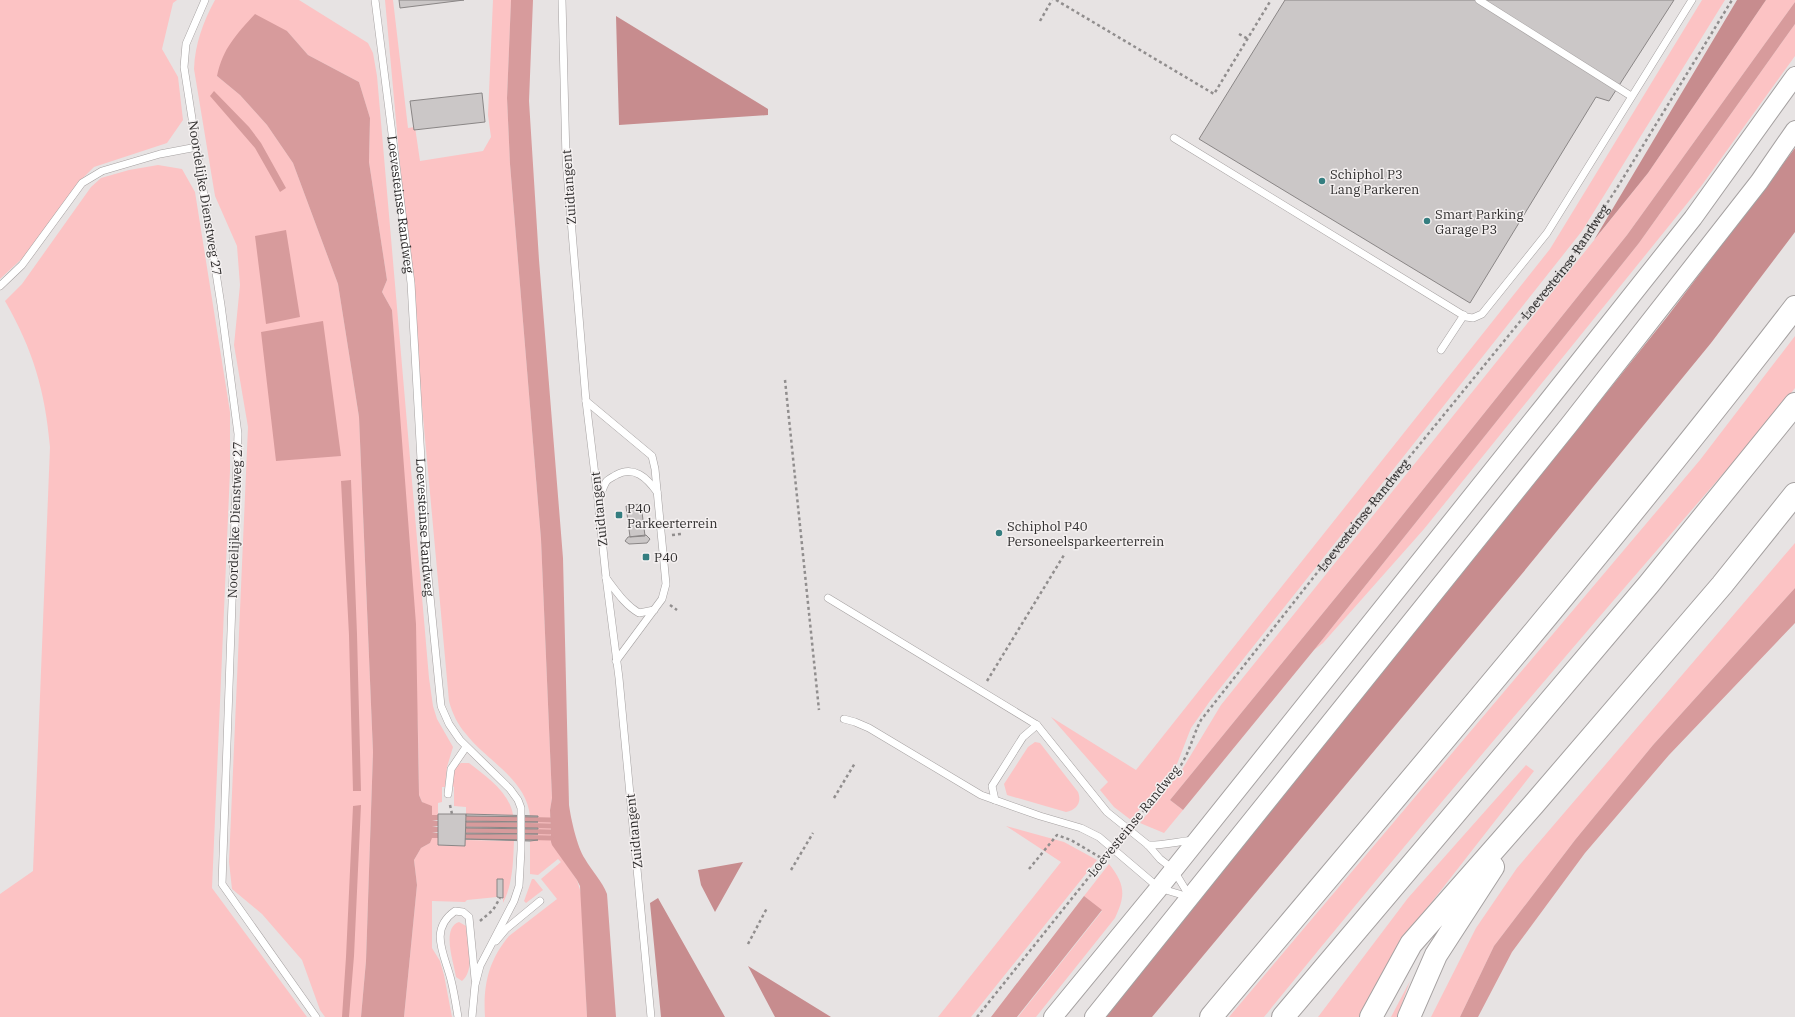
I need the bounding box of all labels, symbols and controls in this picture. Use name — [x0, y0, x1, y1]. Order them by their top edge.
street label: Noordelijke Dienstweg 27 — [184, 119, 226, 277]
street label: Loevesteinse Randweg — [384, 134, 418, 274]
street label: Zuidtangent — [558, 149, 580, 225]
place label: Schiphol P3 Lang Parkeren — [1330, 166, 1419, 198]
marker: Schiphol P3 Lang Parkeren — [1317, 176, 1327, 186]
street label: Loevesteinse Randweg — [1517, 201, 1612, 323]
place label: Smart Parking Garage P3 — [1435, 206, 1523, 238]
marker: Smart Parking Garage P3 — [1422, 216, 1432, 226]
street label: Noordelijke Dienstweg 27 — [224, 441, 246, 599]
street label: Loevesteinse Randweg — [1313, 455, 1413, 575]
street label: Loevesteinse Randweg — [412, 458, 439, 597]
street label: Zuidtangent — [587, 470, 611, 547]
place label: P40 Parkeerterrein — [627, 500, 717, 532]
marker: P40 Parkeerterrein — [614, 510, 624, 520]
place label: Schiphol P40 Personeelsparkeerterrein — [1007, 518, 1164, 550]
marker: Schiphol P40 Personeelsparkeerterrein — [994, 528, 1004, 538]
place label: P40 — [654, 549, 678, 566]
marker: P40 — [641, 552, 651, 562]
street label: Loevesteinse Randweg — [1084, 762, 1184, 880]
street label: Zuidtangent — [622, 792, 646, 869]

